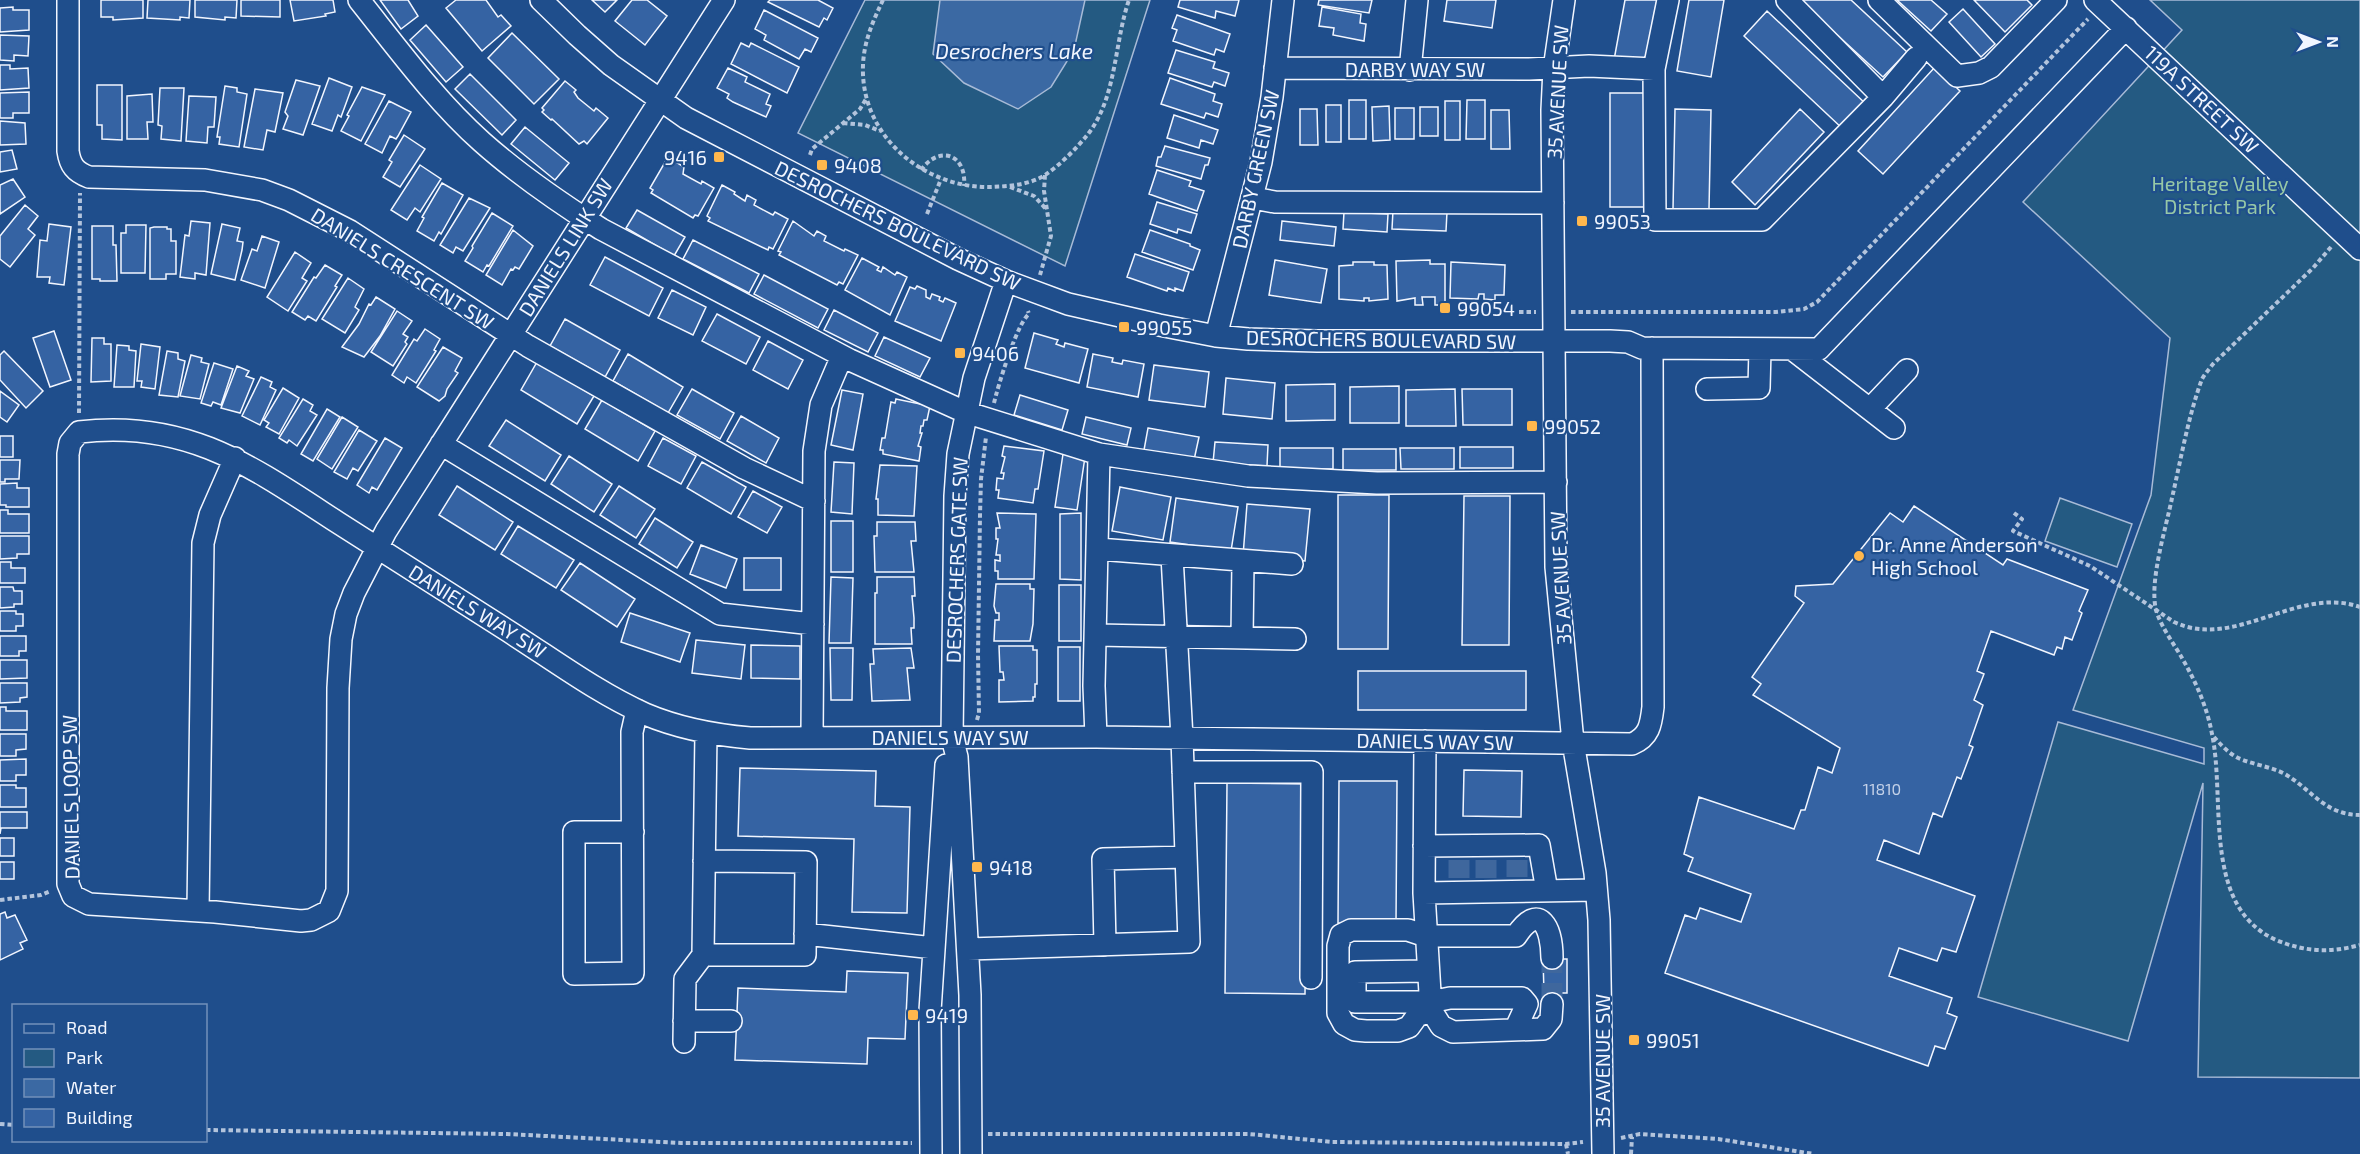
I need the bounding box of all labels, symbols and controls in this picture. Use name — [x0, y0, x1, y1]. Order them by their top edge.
north arrow — [2288, 12, 2348, 72]
street label: 35 AVENUE SW — [1542, 24, 1572, 160]
text: N — [2324, 36, 2343, 48]
water label: Desrochers Lake — [935, 38, 1093, 63]
street label: 119A STREET SW — [2140, 40, 2264, 158]
street label: DARBY WAY SW — [1345, 57, 1485, 81]
street label: DARBY GREEN SW — [1226, 87, 1284, 251]
place label: 9416 — [664, 145, 707, 169]
marker: 9416 — [712, 150, 726, 164]
place label: 9408 — [834, 153, 882, 177]
street label: DESROCHERS BOULEVARD SW — [771, 155, 1025, 295]
marker: 9408 — [815, 158, 829, 172]
park label: Heritage Valley District Park — [2151, 171, 2289, 218]
street label: DANIELS LINK SW — [513, 174, 617, 320]
street label: DANIELS CRESCENT SW — [307, 202, 499, 334]
place label: 99053 — [1594, 209, 1651, 233]
marker: 99053 — [1575, 214, 1589, 228]
place label: 99054 — [1457, 296, 1515, 320]
marker: 99054 — [1438, 301, 1452, 315]
place label: 99055 — [1136, 315, 1192, 339]
marker: 99055 — [1117, 320, 1131, 334]
street label: DESROCHERS BOULEVARD SW — [1246, 325, 1516, 353]
place label: 9406 — [972, 341, 1019, 365]
marker: 9406 — [953, 346, 967, 360]
place label: 99052 — [1544, 414, 1601, 438]
marker: 99052 — [1525, 419, 1539, 433]
street label: DESROCHERS GATE SW — [940, 456, 972, 664]
street label: 35 AVENUE SW — [1545, 510, 1575, 646]
place label: Dr. Anne Anderson High School — [1871, 532, 2038, 579]
marker: Dr. Anne Anderson High School — [1852, 549, 1866, 563]
street label: DANIELS WAY SW — [405, 559, 551, 663]
street label: DANIELS LOOP SW — [57, 714, 83, 880]
street label: DANIELS WAY SW — [871, 725, 1029, 749]
street label: DANIELS WAY SW — [1356, 728, 1514, 754]
house number: 11810 — [1863, 779, 1901, 798]
place label: 9418 — [989, 855, 1033, 879]
marker: 9418 — [970, 860, 984, 874]
street label: 35 AVENUE SW — [1590, 994, 1614, 1128]
place label: 9419 — [925, 1003, 968, 1027]
legend — [12, 1004, 207, 1142]
marker: 9419 — [906, 1008, 920, 1022]
text: Road — [66, 1016, 107, 1038]
place label: 99051 — [1646, 1028, 1700, 1052]
marker: 99051 — [1627, 1033, 1641, 1047]
text: Park — [66, 1046, 103, 1068]
text: Water — [66, 1076, 116, 1098]
text: Building — [66, 1106, 133, 1128]

